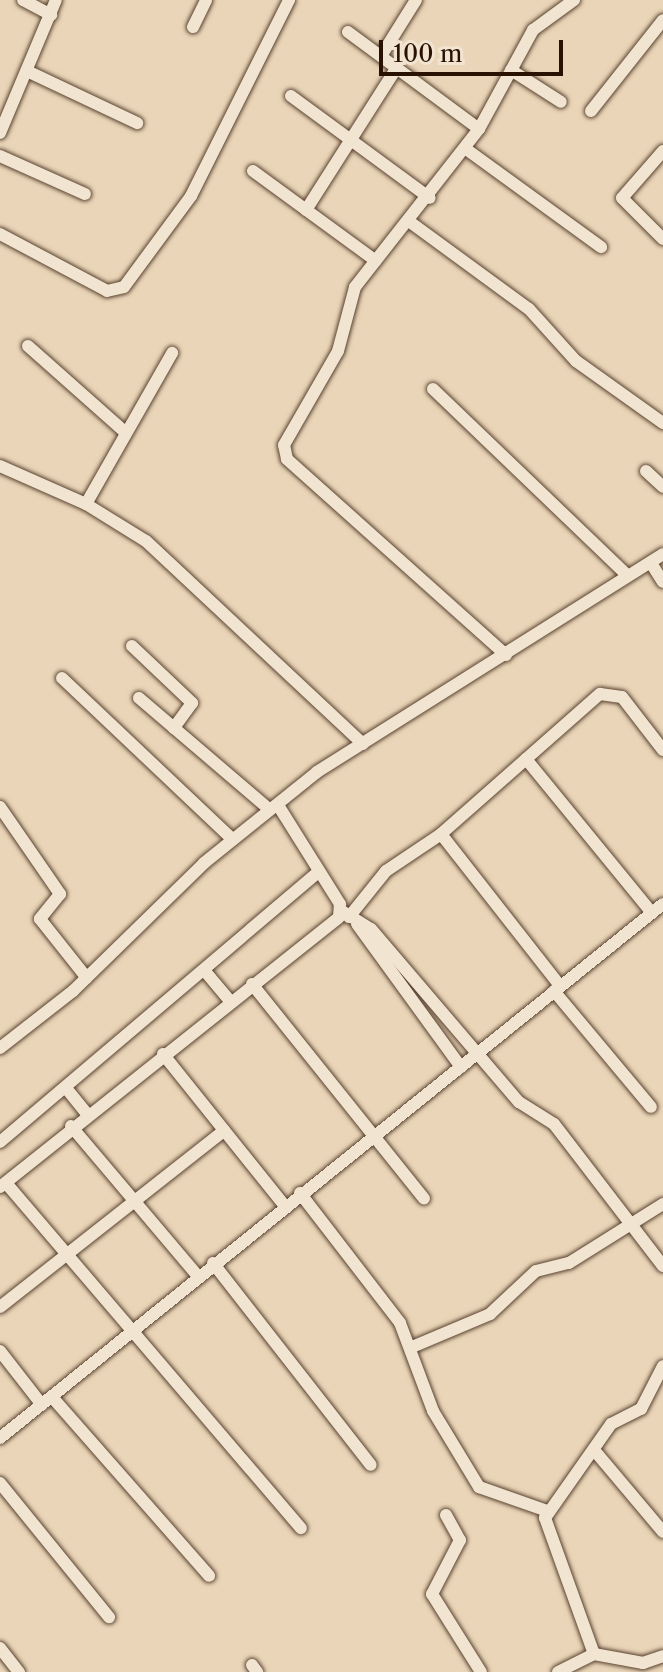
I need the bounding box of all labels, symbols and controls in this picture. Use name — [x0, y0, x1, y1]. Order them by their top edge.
scale bar — [383, 24, 567, 74]
text: 100 m — [393, 39, 462, 68]

